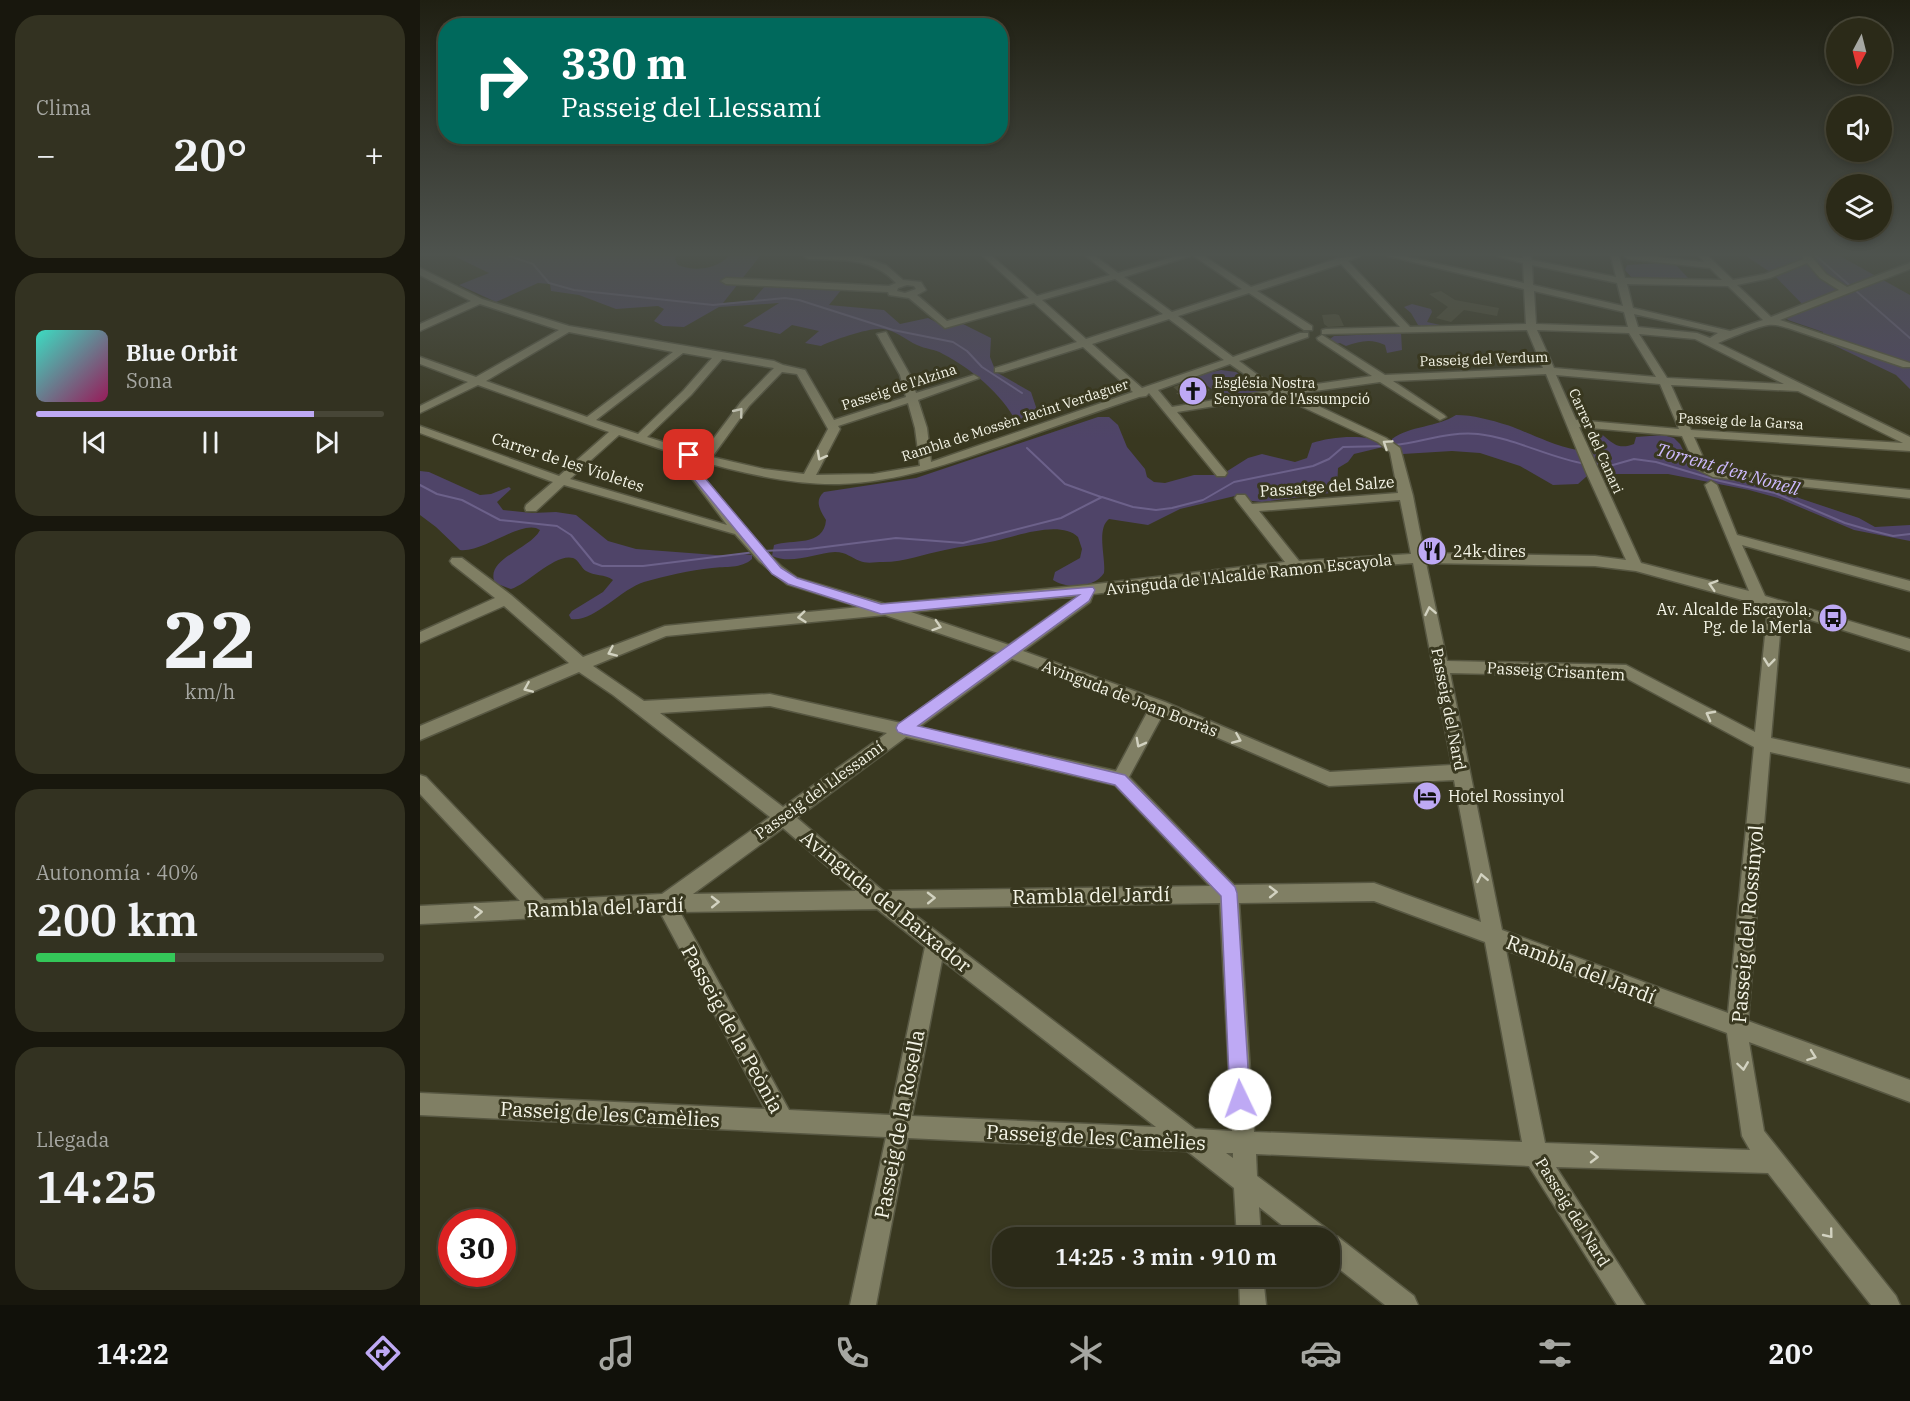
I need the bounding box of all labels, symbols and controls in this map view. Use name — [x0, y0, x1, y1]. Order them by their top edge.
north arrow — [1826, 18, 1892, 84]
map controls — [1826, 18, 1892, 240]
text: 330 m — [561, 36, 687, 91]
icon: right — [462, 42, 540, 120]
text: Passeig del Llessamí — [561, 89, 821, 124]
text: Clima — [36, 94, 91, 121]
button: sound — [1826, 96, 1892, 162]
text: 20° — [172, 125, 248, 183]
text: − — [36, 133, 56, 176]
text: + — [364, 133, 384, 176]
button: layers — [1826, 174, 1892, 240]
text: Blue Orbit — [126, 338, 237, 367]
street label: Passeig del Verdum — [1419, 348, 1549, 370]
street label: Passeig de l'Alzina — [839, 360, 959, 414]
text: Sona — [126, 367, 173, 394]
street label: Rambla de Mossèn Jacint Verdaguer — [899, 374, 1131, 465]
place label: Església Nostra Senyora de l'Assumpció — [1214, 374, 1370, 408]
church icon: Església Nostra Senyora de l'Assumpció — [1177, 375, 1209, 407]
street label: Carrer del Canari — [1565, 386, 1627, 496]
one-way arrow — [732, 408, 743, 419]
street label: Passeig de la Garsa — [1678, 409, 1804, 433]
icon: previous — [78, 426, 111, 459]
icon: pause — [194, 426, 227, 459]
icon: next — [310, 426, 343, 459]
street label: Carrer de les Violetes — [489, 428, 647, 496]
pin — [663, 429, 714, 480]
icon: arrive — [672, 438, 705, 471]
water label: Torrent d'en Nonell — [1654, 438, 1803, 501]
one-way arrow — [1383, 440, 1394, 451]
one-way arrow — [817, 450, 828, 460]
street label: Passatge del Salze — [1259, 471, 1395, 501]
restaurant icon: 24k-dires — [1416, 535, 1448, 567]
place label: 24k-dires — [1453, 541, 1526, 561]
street label: Avinguda de l'Alcalde Ramon Escayola — [1105, 549, 1393, 599]
one-way arrow — [1708, 580, 1719, 592]
text: 22 — [163, 588, 257, 689]
place label: Av. Alcalde Escayola, Pg. de la Merla — [1656, 599, 1812, 637]
bus stop icon: Av. Alcalde Escayola, Pg. de la Merla — [1817, 602, 1849, 634]
one-way arrow — [1424, 606, 1437, 616]
one-way arrow — [798, 610, 807, 622]
one-way arrow — [931, 618, 942, 631]
one-way arrow — [607, 644, 618, 656]
street label: Passeig del Nard — [1427, 646, 1471, 772]
street label: Avinguda de Joan Borràs — [1039, 655, 1221, 741]
street label: Passeig Crisantem — [1486, 657, 1626, 685]
one-way arrow — [1763, 658, 1776, 667]
text: km/h — [185, 678, 235, 705]
one-way arrow — [524, 681, 535, 693]
one-way arrow — [1705, 711, 1716, 723]
one-way arrow — [1231, 732, 1242, 744]
one-way arrow — [1136, 736, 1147, 747]
street label: Passeig del Llessamí — [751, 737, 887, 843]
hotel icon: Hotel Rossinyol — [1411, 780, 1443, 812]
place label: Hotel Rossinyol — [1448, 786, 1565, 806]
street label: Avinguda del Baixador — [795, 824, 977, 978]
street label: Passeig del Rossinyol — [1725, 824, 1769, 1024]
text: Autonomía · 40% — [36, 859, 198, 886]
one-way arrow — [1476, 873, 1489, 883]
street label: Rambla del Jardí — [1012, 880, 1170, 910]
one-way arrow — [1269, 886, 1278, 898]
text: 200 km — [36, 890, 198, 948]
street label: Rambla del Jardí — [526, 891, 684, 923]
one-way arrow — [927, 892, 936, 904]
one-way arrow — [711, 896, 720, 909]
one-way arrow — [474, 906, 483, 919]
street label: Rambla del Jardí — [1503, 928, 1659, 1010]
street label: Passeig de la Peònia — [676, 940, 790, 1118]
street label: Passeig de la Rosella — [867, 1027, 931, 1221]
one-way arrow — [1806, 1048, 1817, 1061]
one-way arrow — [1736, 1061, 1748, 1070]
position arrow — [1208, 1067, 1272, 1131]
street label: Passeig de les Camèlies — [499, 1095, 721, 1133]
street label: Passeig de les Camèlies — [985, 1118, 1207, 1156]
text: Llegada — [36, 1126, 109, 1153]
one-way arrow — [1590, 1151, 1599, 1164]
street label: Passeig del Nard — [1531, 1154, 1615, 1270]
text: 14:25 — [36, 1157, 157, 1215]
speed limit sign: 30 — [438, 1209, 516, 1287]
one-way arrow — [1822, 1227, 1833, 1238]
text: 14:25 · 3 min · 910 m — [1055, 1242, 1277, 1271]
icon: directions — [362, 1332, 404, 1374]
icon: music — [596, 1332, 638, 1374]
icon: phone — [831, 1332, 873, 1374]
icon: climate — [1065, 1332, 1107, 1374]
icon: car — [1300, 1332, 1342, 1374]
icon: filters — [1534, 1332, 1576, 1374]
text: 14:22 — [96, 1336, 169, 1371]
text: 20° — [1769, 1336, 1814, 1371]

